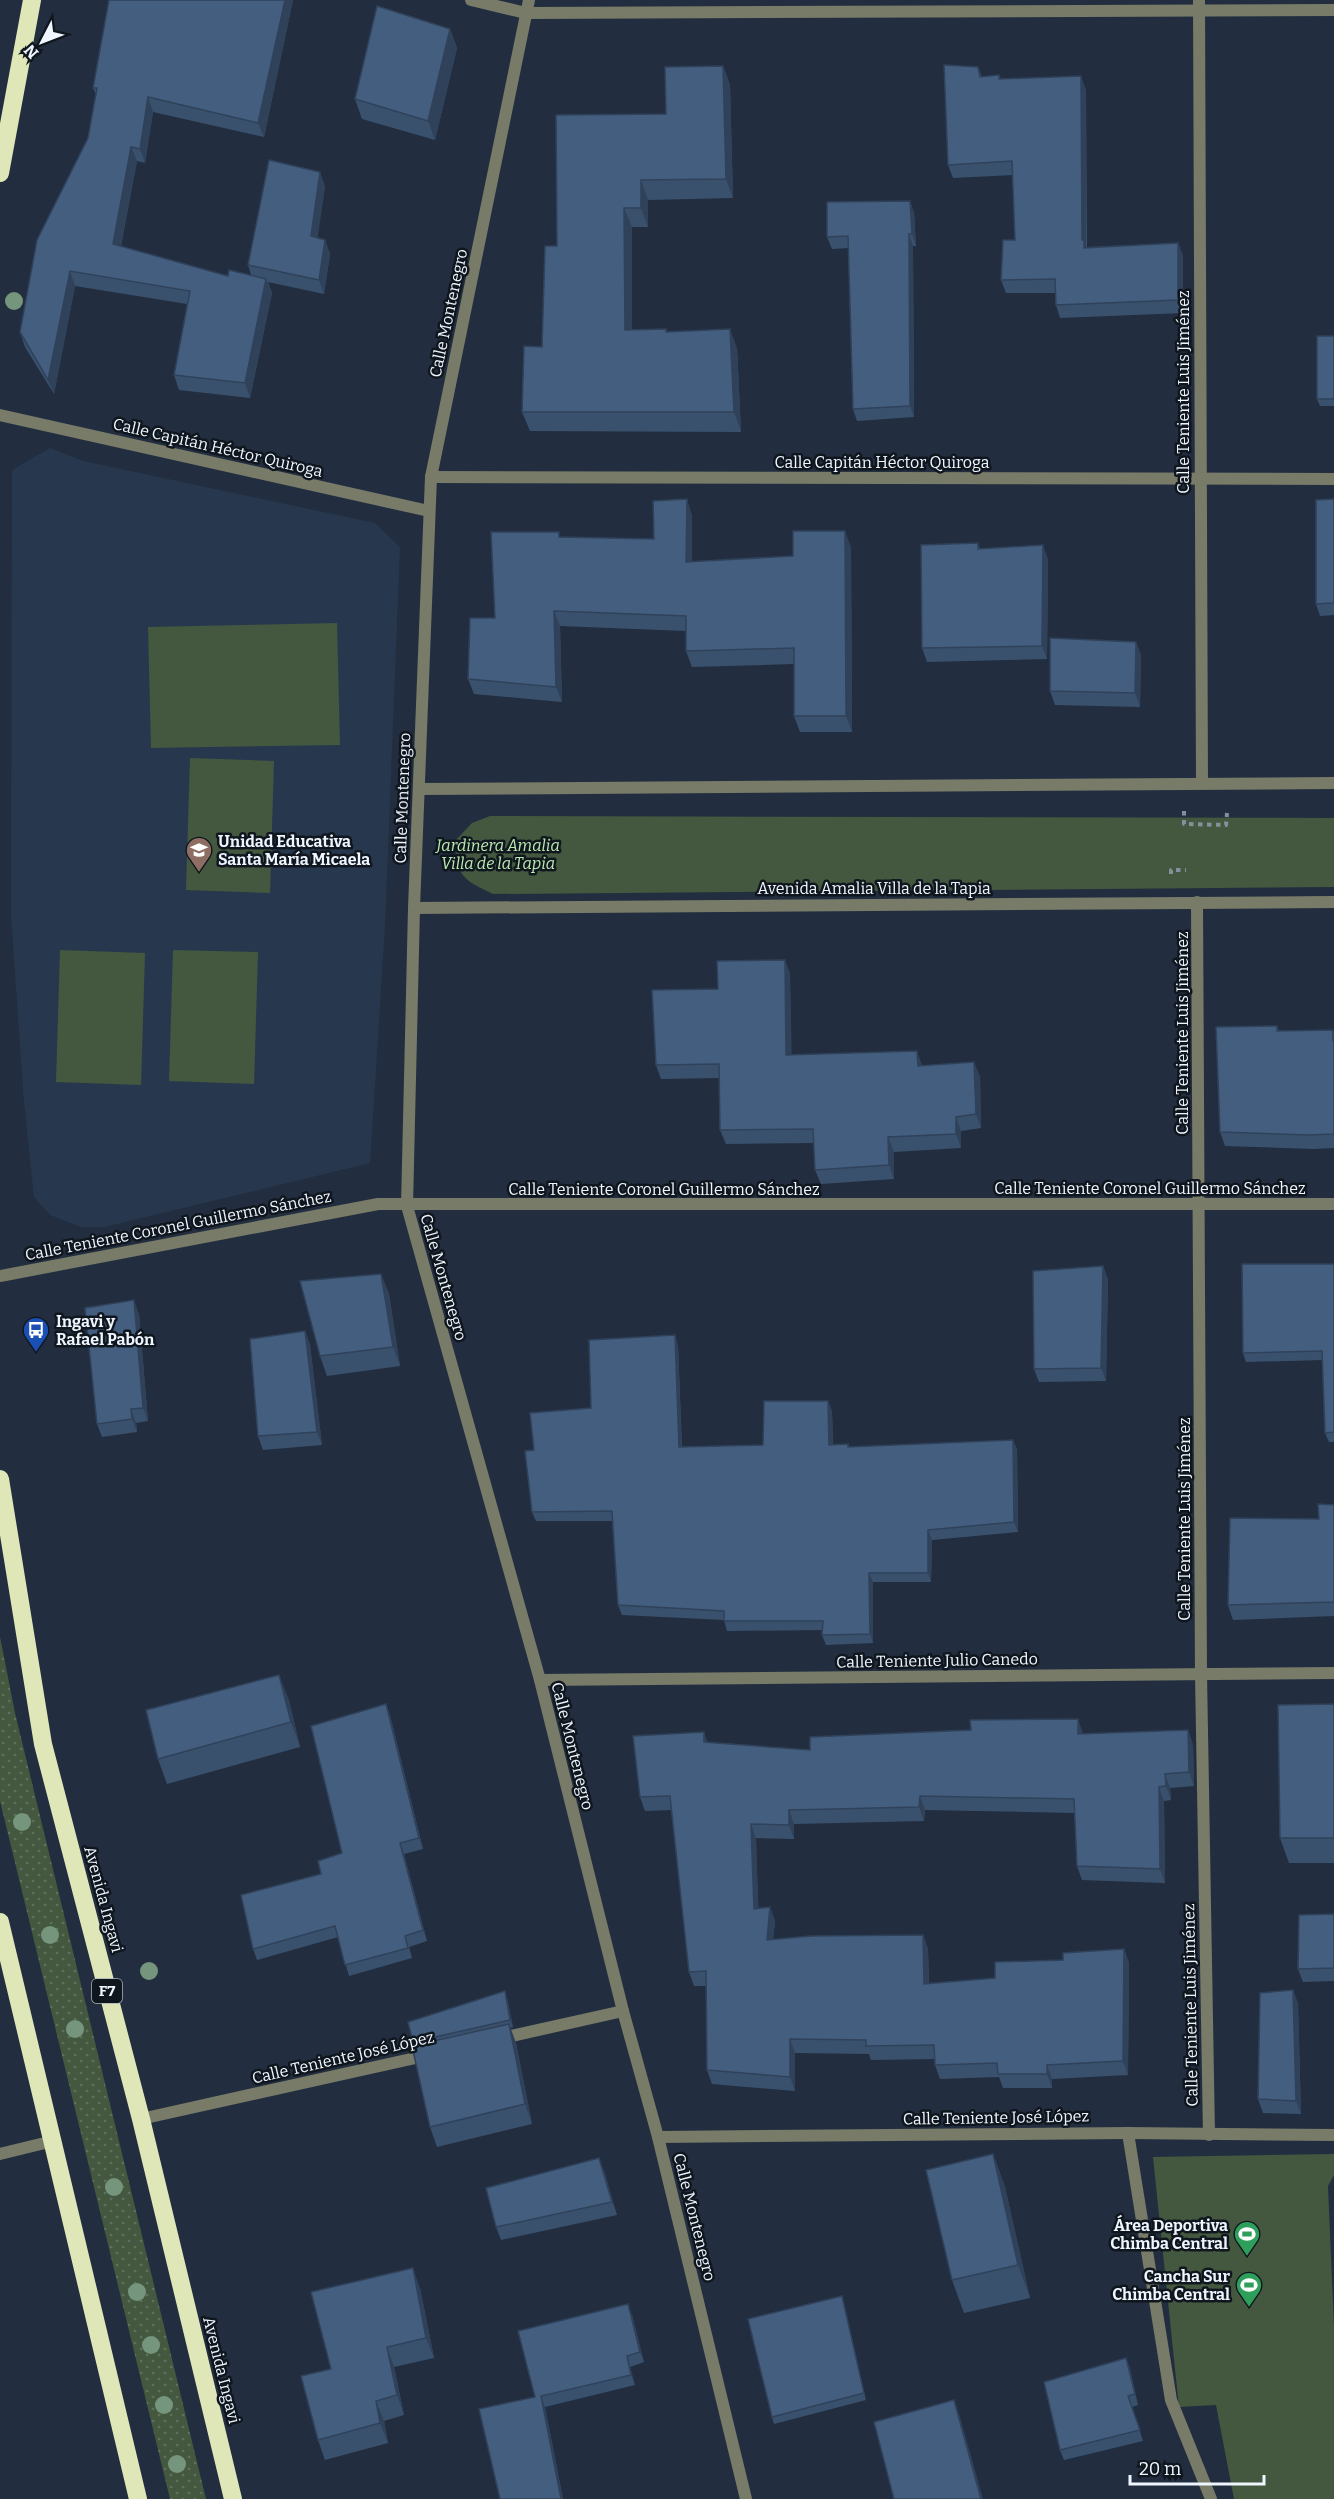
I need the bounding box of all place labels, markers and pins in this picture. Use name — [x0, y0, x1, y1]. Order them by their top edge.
place label: Unidad Educativa Santa María Micaela — [218, 832, 370, 869]
school or university icon: Unidad Educativa Santa María Micaela — [184, 835, 214, 873]
place label: Ingavi y Rafael Pabón — [56, 1312, 155, 1349]
bus stop icon: Ingavi y Rafael Pabón — [21, 1315, 51, 1353]
place label: Área Deportiva Chimba Central — [1110, 2214, 1228, 2253]
sports icon: Área Deportiva Chimba Central — [1232, 2219, 1262, 2257]
place label: Cancha Sur Chimba Central — [1112, 2267, 1230, 2304]
sports icon: Cancha Sur Chimba Central — [1234, 2270, 1264, 2308]

